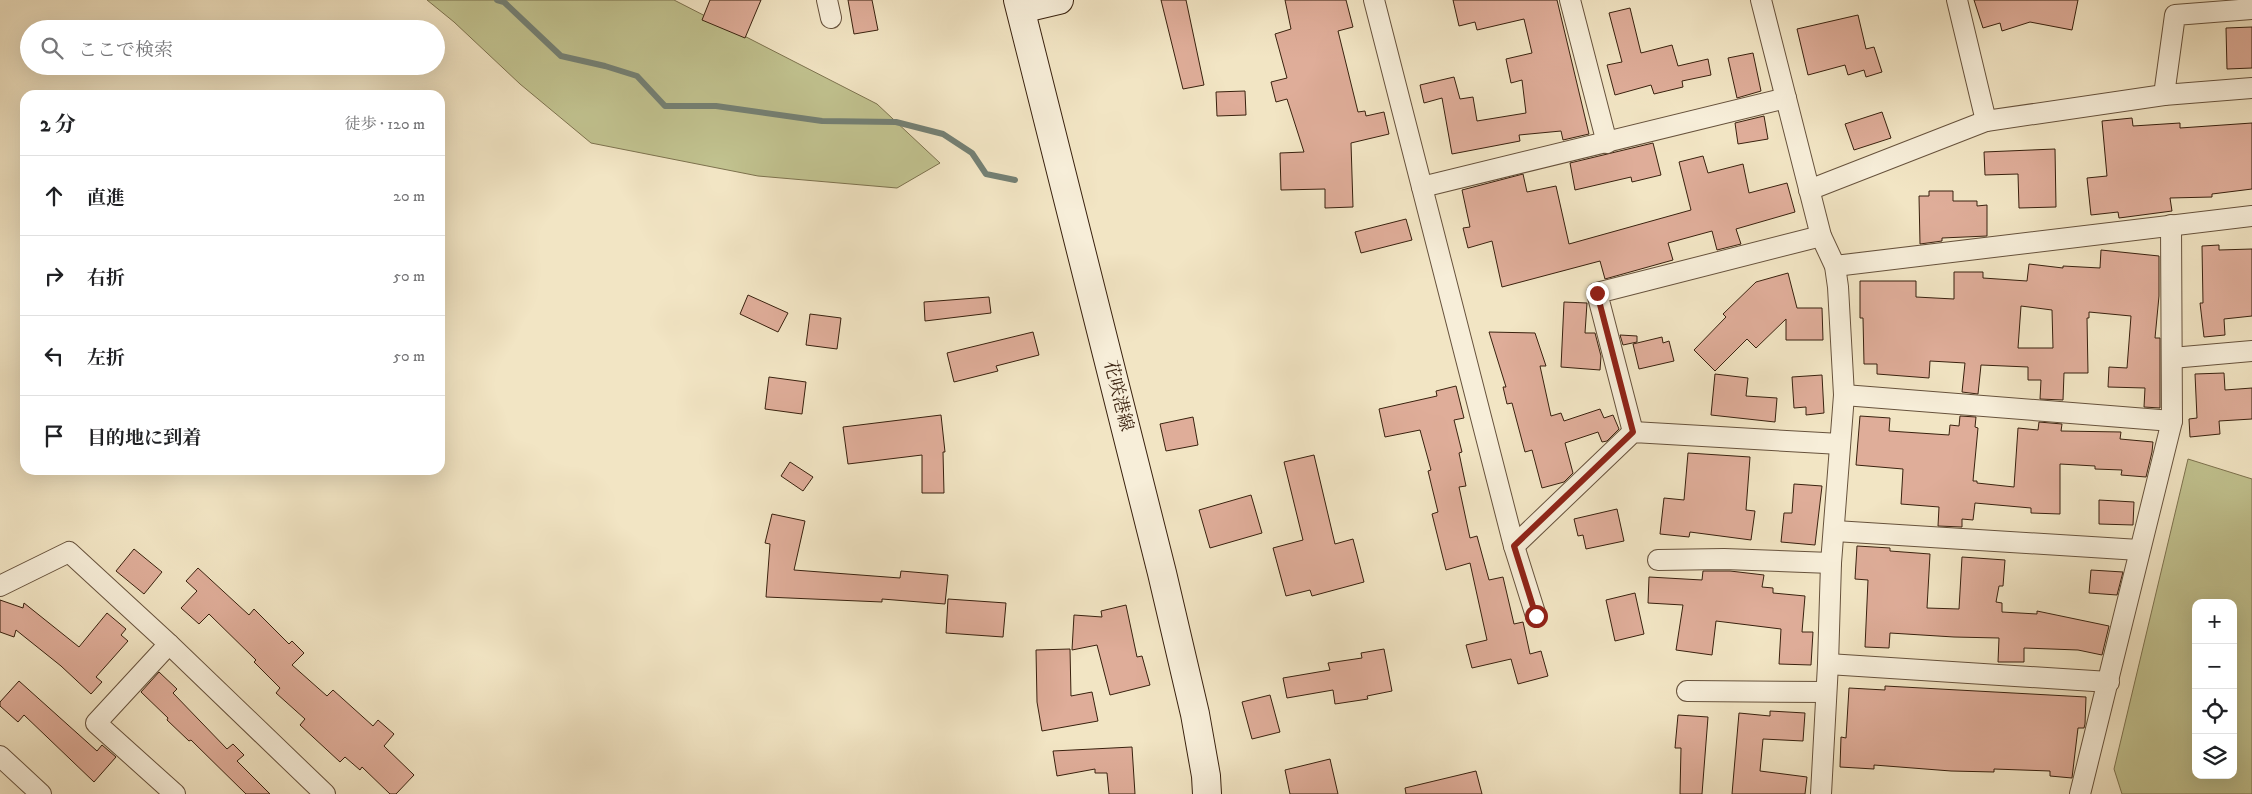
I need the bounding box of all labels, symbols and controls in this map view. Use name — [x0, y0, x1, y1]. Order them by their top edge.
search box — [20, 20, 445, 75]
icon: search — [38, 34, 66, 62]
text: ここで検索 — [78, 39, 173, 62]
text: 2 分 — [40, 112, 76, 138]
text: 徒歩 · 120 m — [344, 114, 425, 134]
icon: ahead — [40, 182, 68, 210]
text: 20 m — [393, 186, 425, 206]
text: 直進 — [87, 187, 125, 210]
icon: right — [40, 262, 68, 290]
text: 50 m — [393, 266, 425, 286]
text: 右折 — [87, 267, 125, 290]
route end — [1586, 282, 1609, 305]
icon: left — [40, 342, 68, 370]
text: 50 m — [393, 346, 425, 366]
text: 左折 — [87, 347, 125, 370]
street label: 花咲港線 — [1099, 358, 1137, 434]
icon: arrive — [40, 422, 68, 450]
text: 目的地に到着 — [87, 427, 201, 450]
map controls — [2192, 599, 2237, 779]
button: + — [2192, 599, 2237, 644]
route start — [1525, 605, 1548, 628]
button: − — [2192, 644, 2237, 689]
button: locate — [2192, 689, 2237, 734]
button: layers — [2192, 734, 2237, 779]

